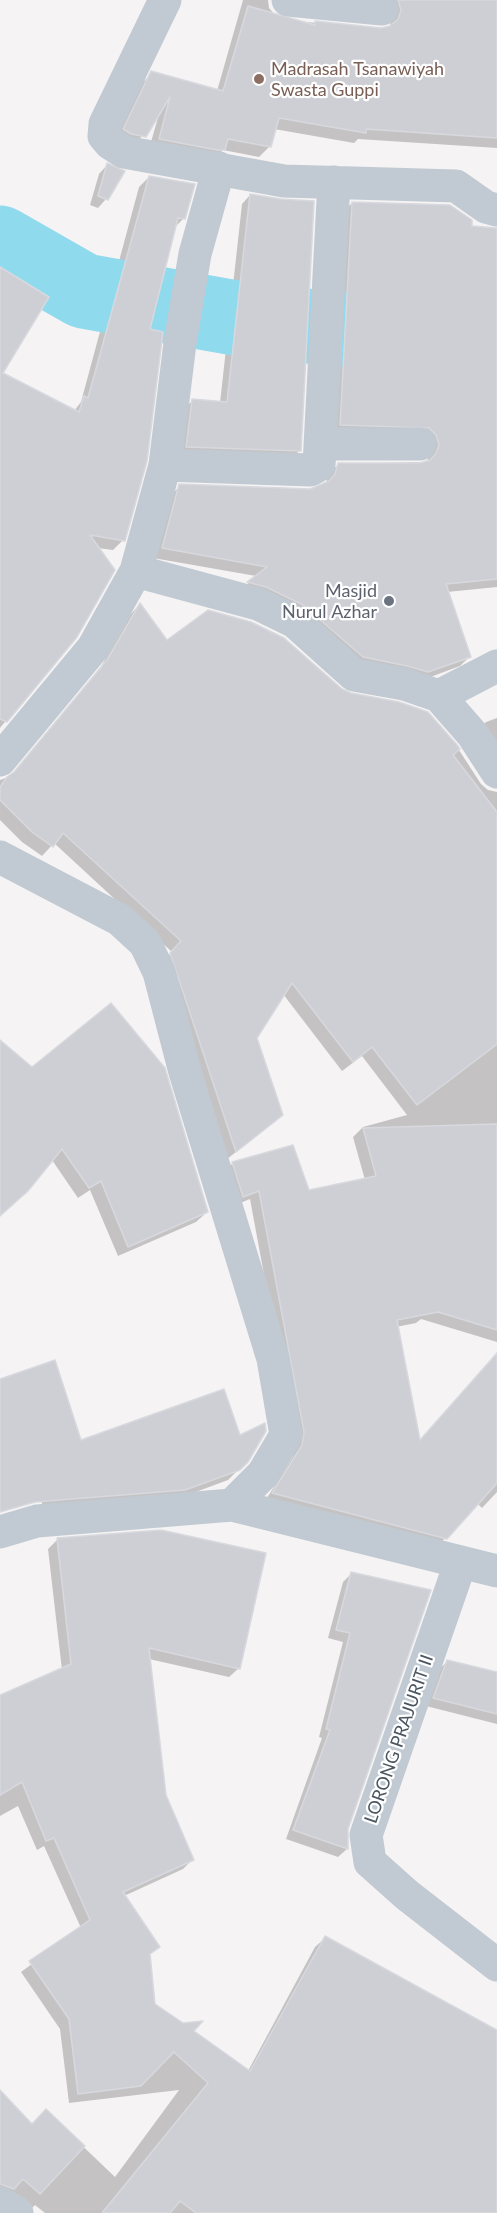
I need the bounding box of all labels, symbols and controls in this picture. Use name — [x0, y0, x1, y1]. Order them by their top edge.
place label: Madrasah Tsanawiyah Swasta Guppi — [271, 58, 444, 100]
marker: Madrasah Tsanawiyah Swasta Guppi — [252, 72, 266, 86]
place label: Masjid Nurul Azhar — [282, 580, 377, 622]
marker: Masjid Nurul Azhar — [382, 594, 396, 608]
street label: LORONG PRAJURIT II — [360, 1652, 438, 1826]

